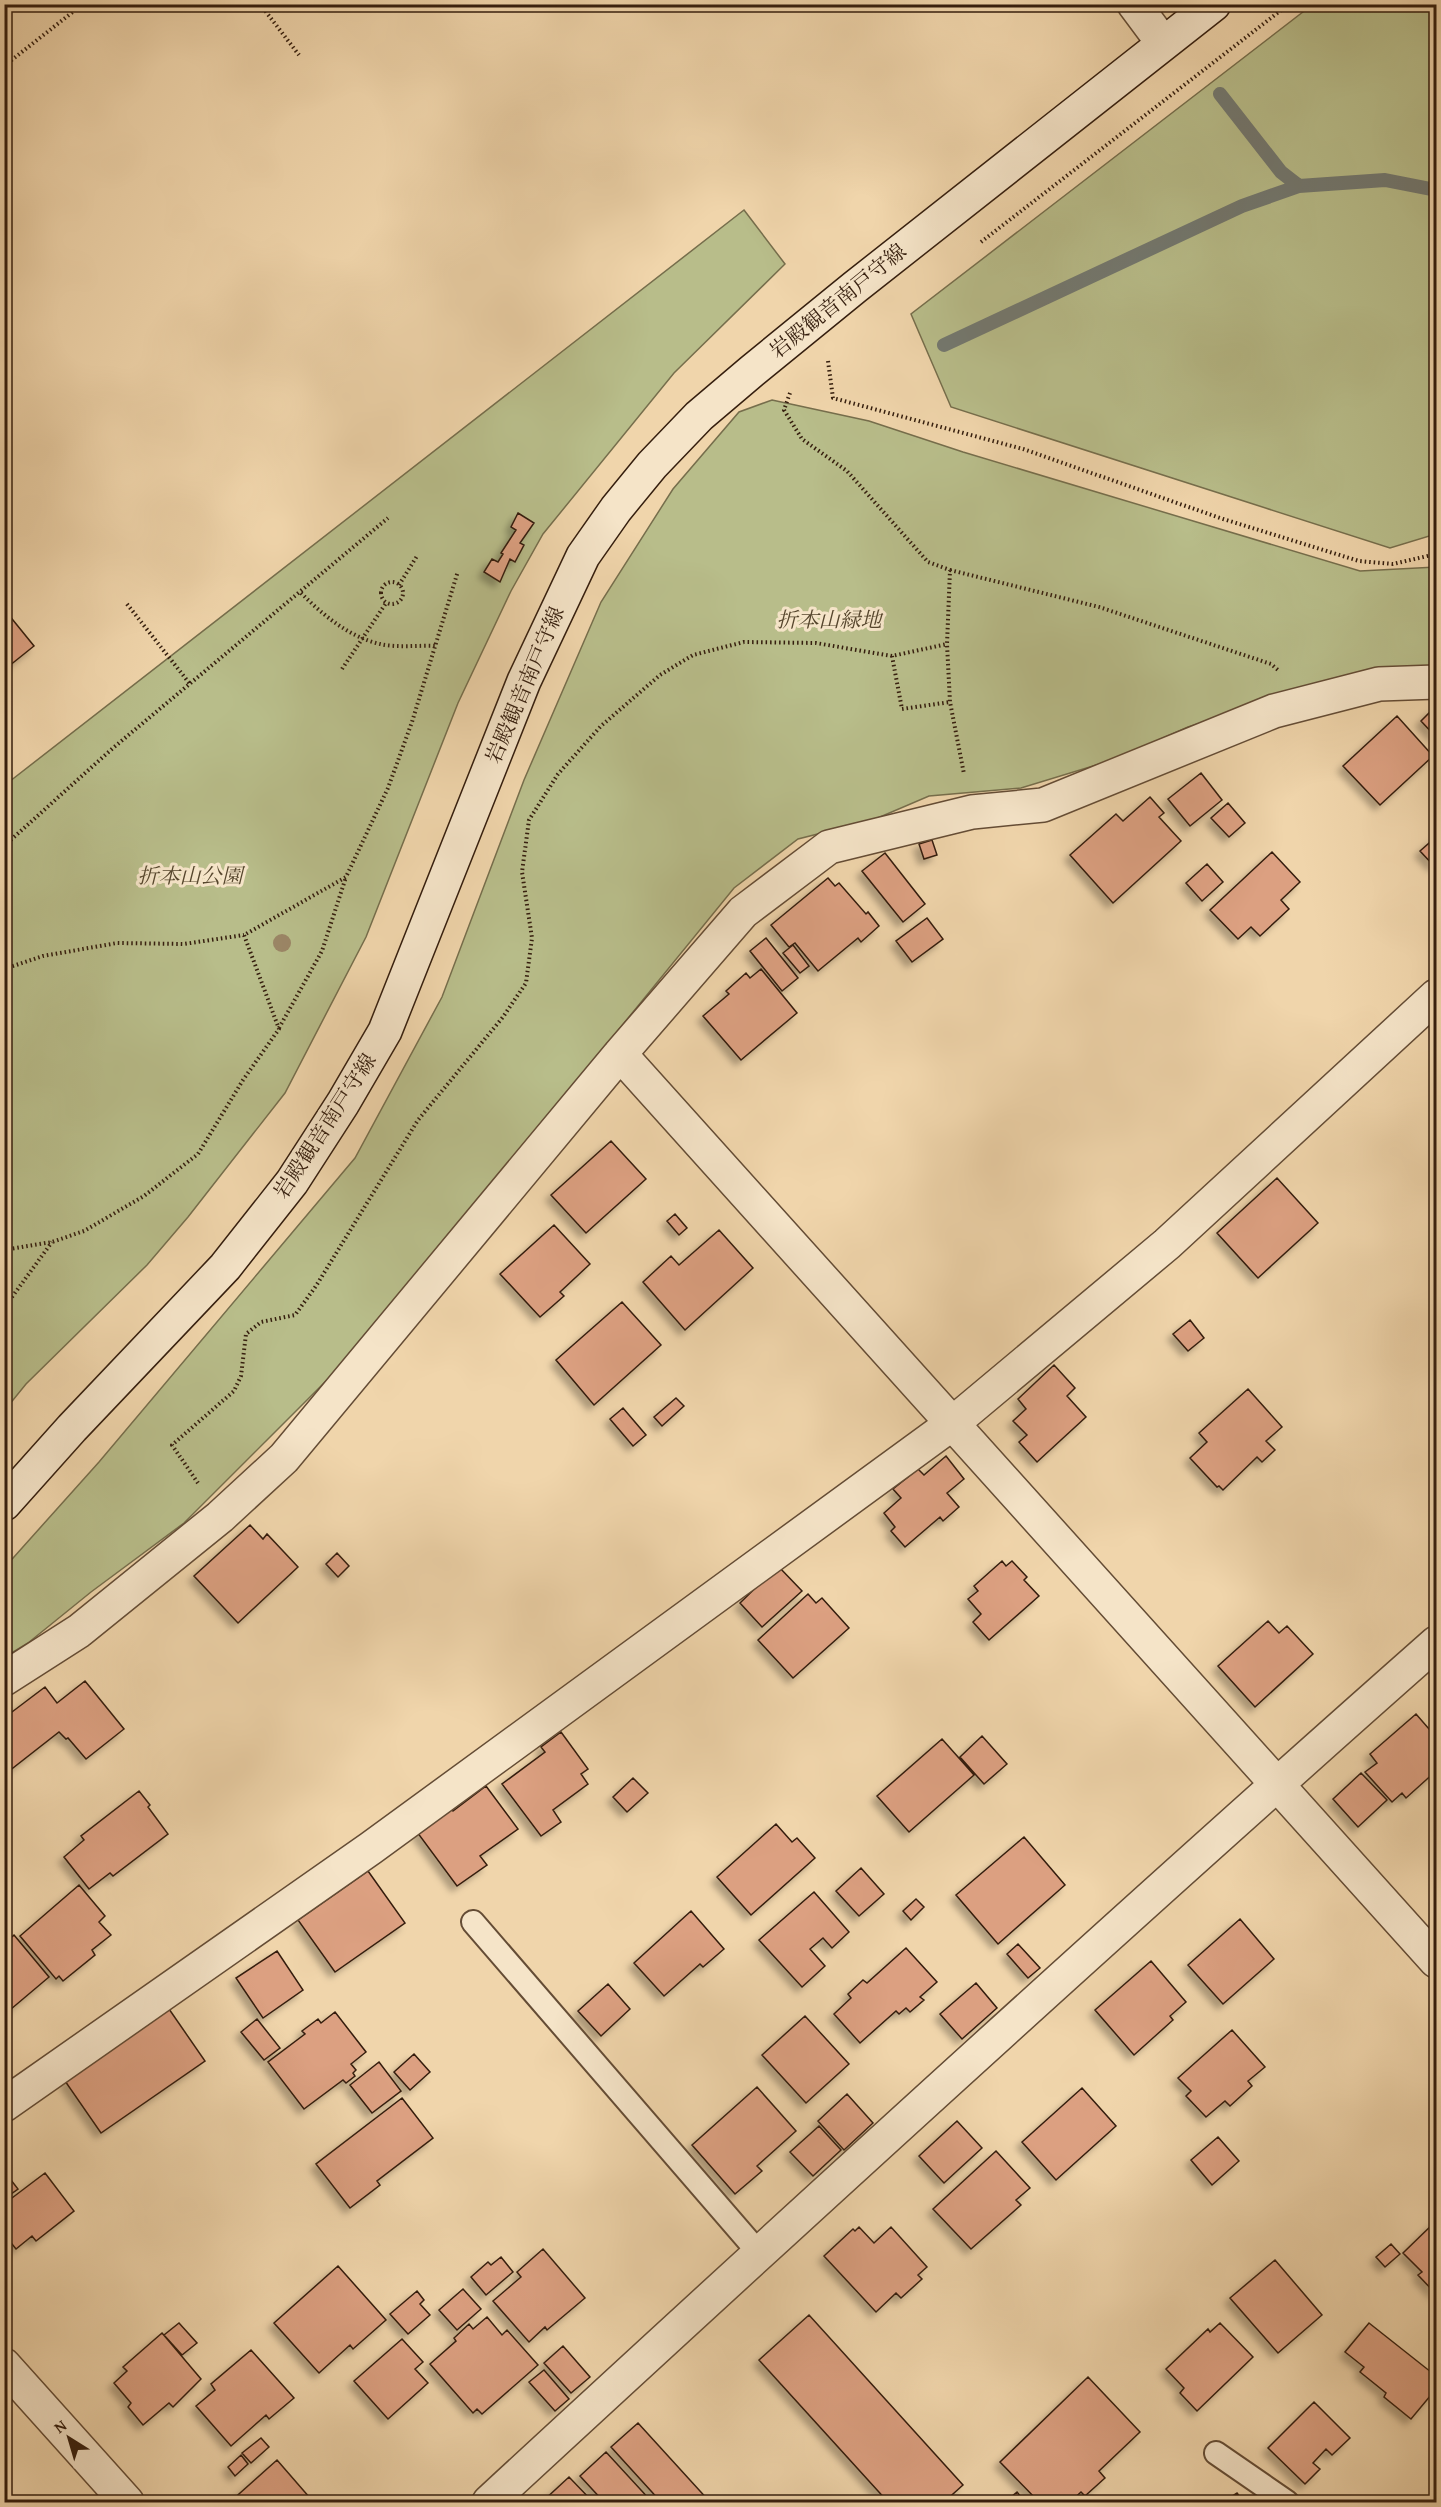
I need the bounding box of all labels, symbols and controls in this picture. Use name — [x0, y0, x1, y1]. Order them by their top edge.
street label: 岩殿観音南戸守線 — [763, 236, 913, 366]
street label: 岩殿観音南戸守線 — [477, 601, 572, 768]
park label: 折本山緑地 — [777, 604, 883, 635]
park label: 折本山公園 — [138, 860, 245, 891]
street label: 岩殿観音南戸守線 — [266, 1047, 383, 1205]
north arrow — [39, 2408, 99, 2468]
text: N — [48, 2413, 72, 2439]

